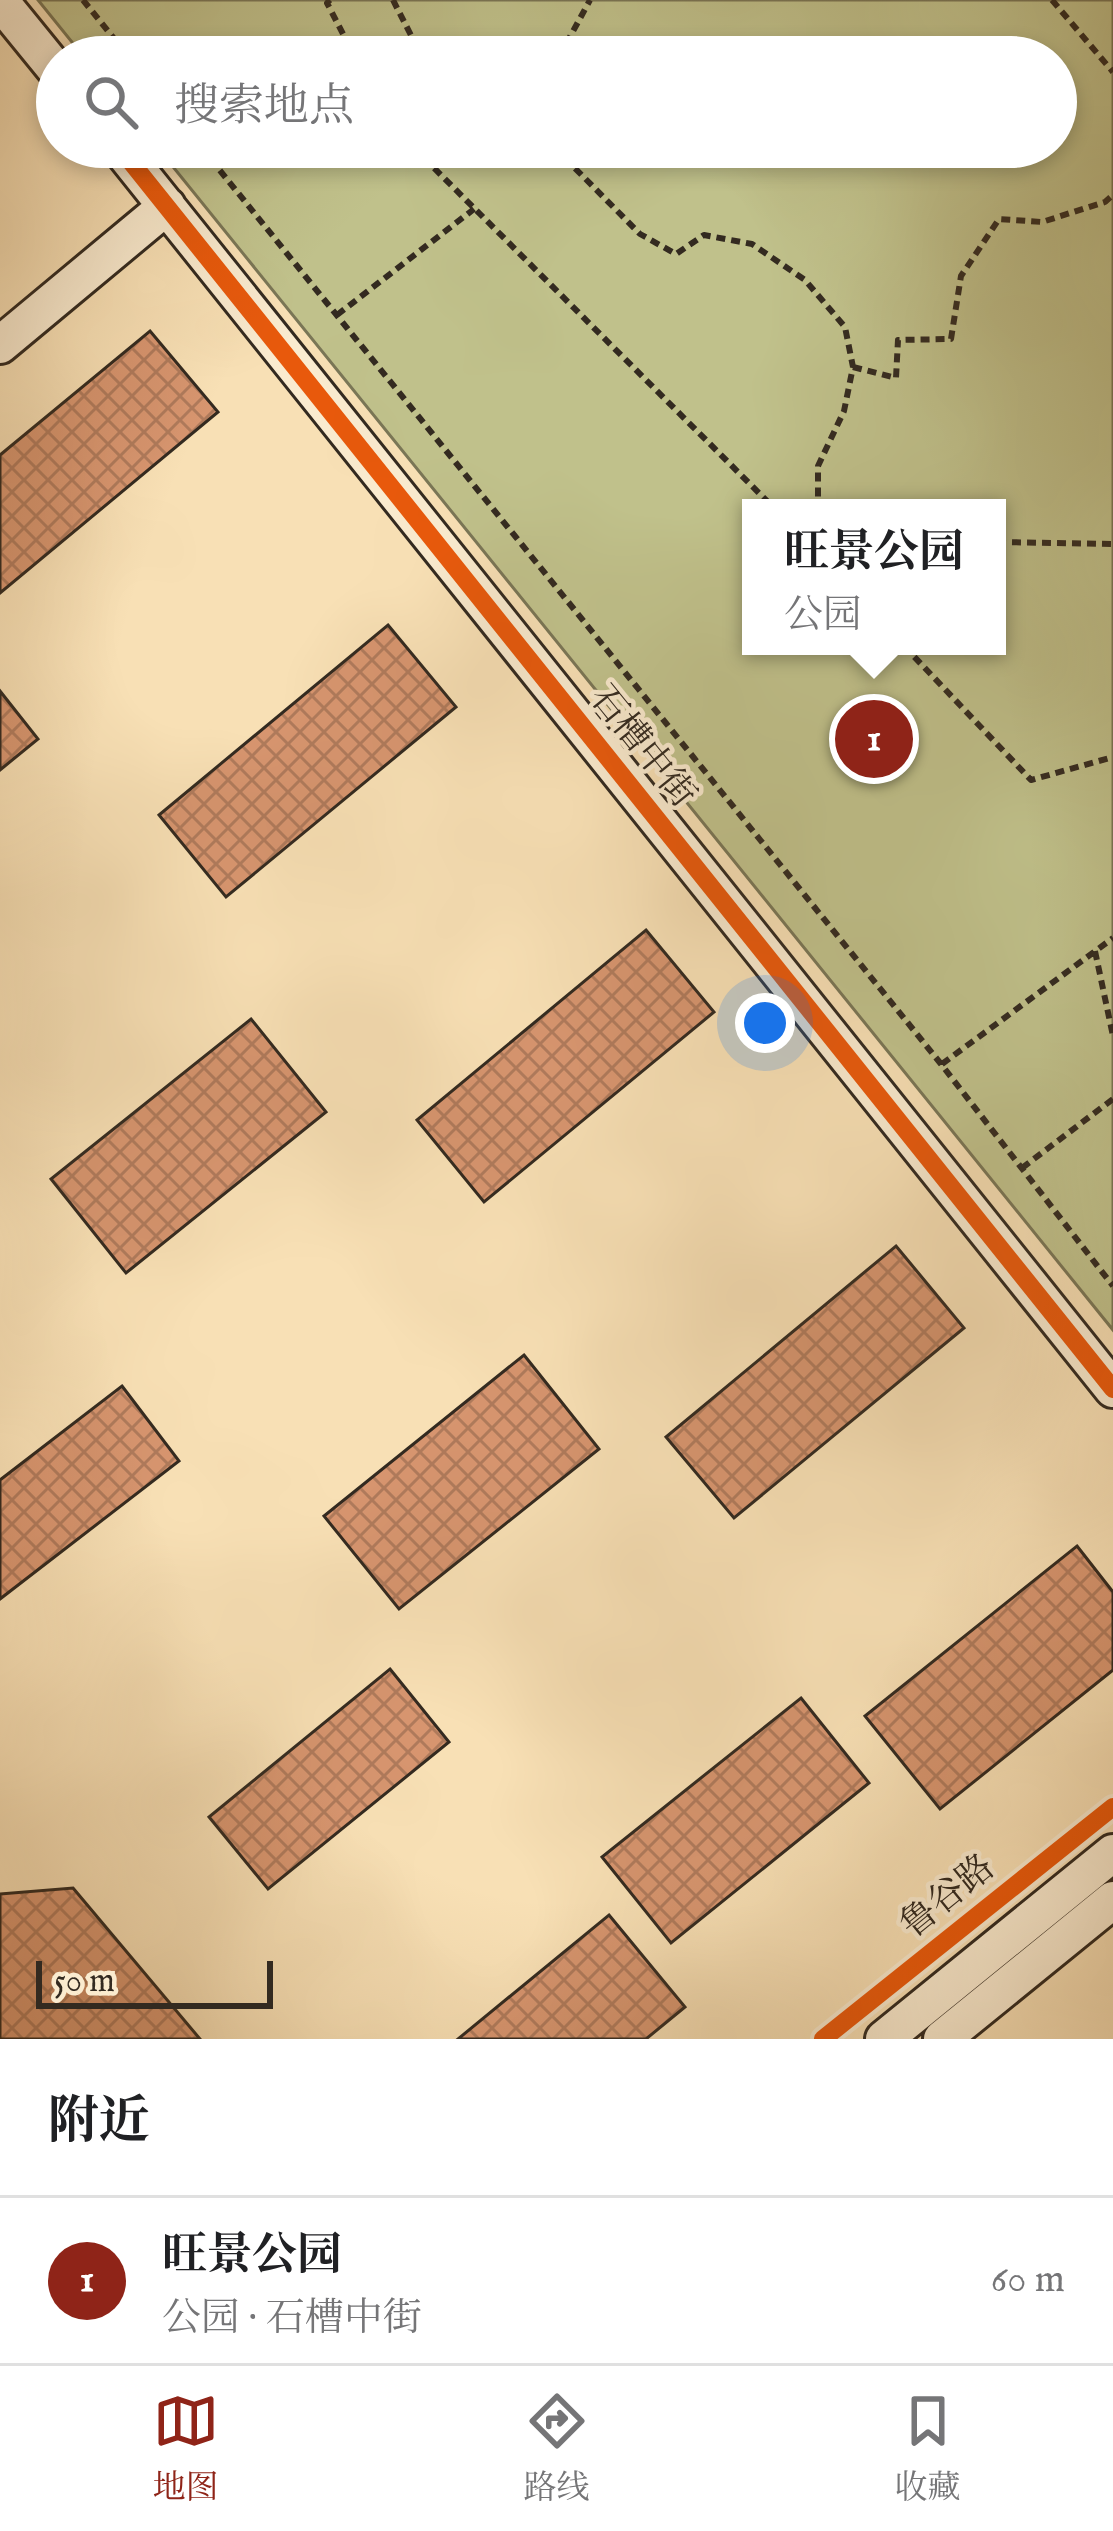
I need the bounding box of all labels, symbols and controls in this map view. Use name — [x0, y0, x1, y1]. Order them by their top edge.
search box — [36, 36, 1077, 168]
icon: search — [78, 69, 144, 135]
text: 搜索地点 — [174, 79, 354, 136]
popup — [742, 499, 1006, 655]
text: 旺景公园 — [784, 525, 964, 582]
text: 公园 — [784, 592, 862, 641]
street label: 石槽中街 — [579, 677, 705, 817]
pin: 1 — [835, 694, 913, 784]
your location — [735, 993, 795, 1053]
street label: 鲁谷路 — [892, 1845, 1004, 1949]
scale bar — [36, 1955, 273, 2008]
text: 50 m — [54, 1961, 115, 2003]
text: 附近 — [48, 2091, 150, 2156]
text: 旺景公园 — [162, 2228, 342, 2285]
text: 1 — [80, 2256, 94, 2305]
text: 60 m — [991, 2256, 1065, 2305]
text: 公园 · 石槽中街 — [162, 2295, 422, 2344]
tab: 地图 — [153, 2388, 219, 2510]
tab: 路线 — [524, 2388, 590, 2510]
tab: 收藏 — [895, 2388, 961, 2510]

